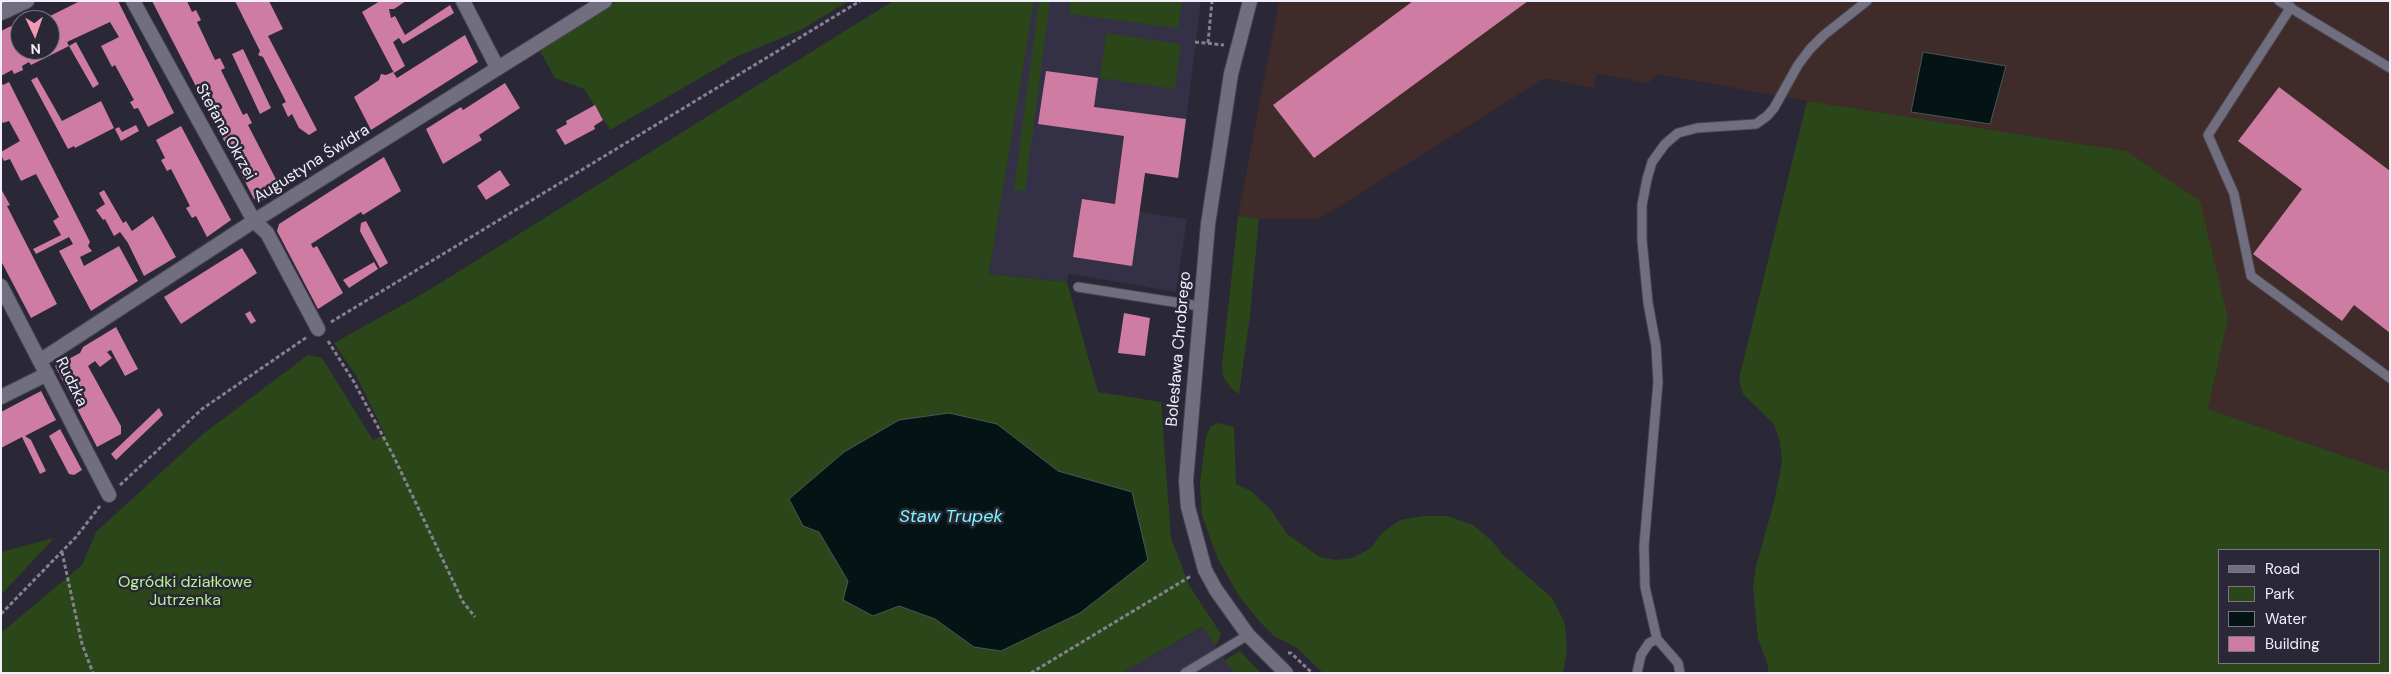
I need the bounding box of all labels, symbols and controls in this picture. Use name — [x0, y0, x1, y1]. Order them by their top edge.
north arrow — [10, 10, 60, 60]
text: N — [30, 40, 41, 58]
street label: Stefana Okrzei — [191, 81, 259, 183]
street label: Augustyna Świdra — [251, 121, 373, 207]
street label: Bolesława Chrobrego — [1163, 271, 1195, 427]
street label: Rudzka — [51, 354, 91, 410]
water label: Staw Trupek — [899, 506, 1003, 528]
legend — [2218, 549, 2381, 664]
text: Road — [2265, 559, 2300, 579]
park label: Ogródki działkowe Jutrzenka — [118, 573, 252, 611]
text: Park — [2265, 584, 2295, 604]
text: Water — [2265, 609, 2306, 629]
text: Building — [2265, 634, 2320, 654]

